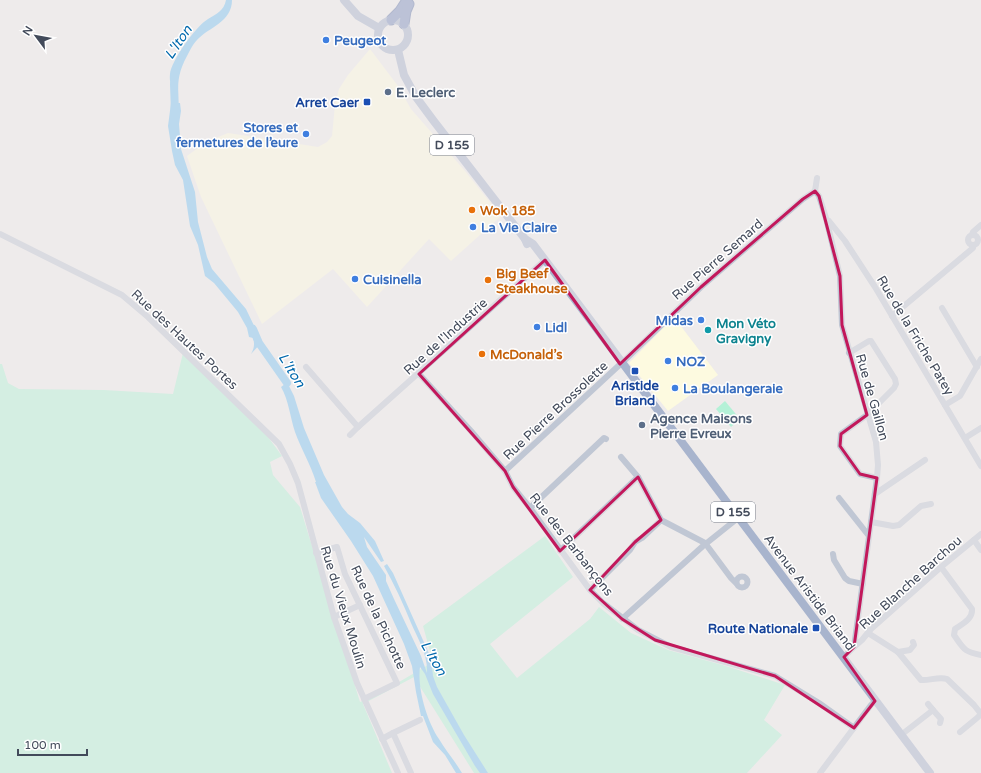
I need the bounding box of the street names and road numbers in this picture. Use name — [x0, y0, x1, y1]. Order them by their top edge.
road number: D 155 — [430, 135, 474, 155]
street label: Rue Pierre Semard — [669, 216, 766, 304]
street label: Rue de la Friche Patey — [873, 273, 957, 398]
street label: Rue des Hautes Portes — [128, 286, 241, 393]
street label: Rue de l'Industrie — [400, 295, 491, 379]
street label: Rue de Gaillon — [852, 352, 892, 443]
street label: Rue Pierre Brossolette — [500, 358, 611, 463]
street label: Rue des Barbançons — [526, 490, 617, 599]
road number: D 155 — [711, 502, 755, 522]
street label: Avenue Aristide Briand — [760, 531, 858, 654]
street label: Rue Blanche Barchou — [856, 532, 965, 633]
street label: Rue du Vieux Moulin — [317, 544, 369, 671]
street label: Rue de la Pichotte — [347, 563, 409, 672]

